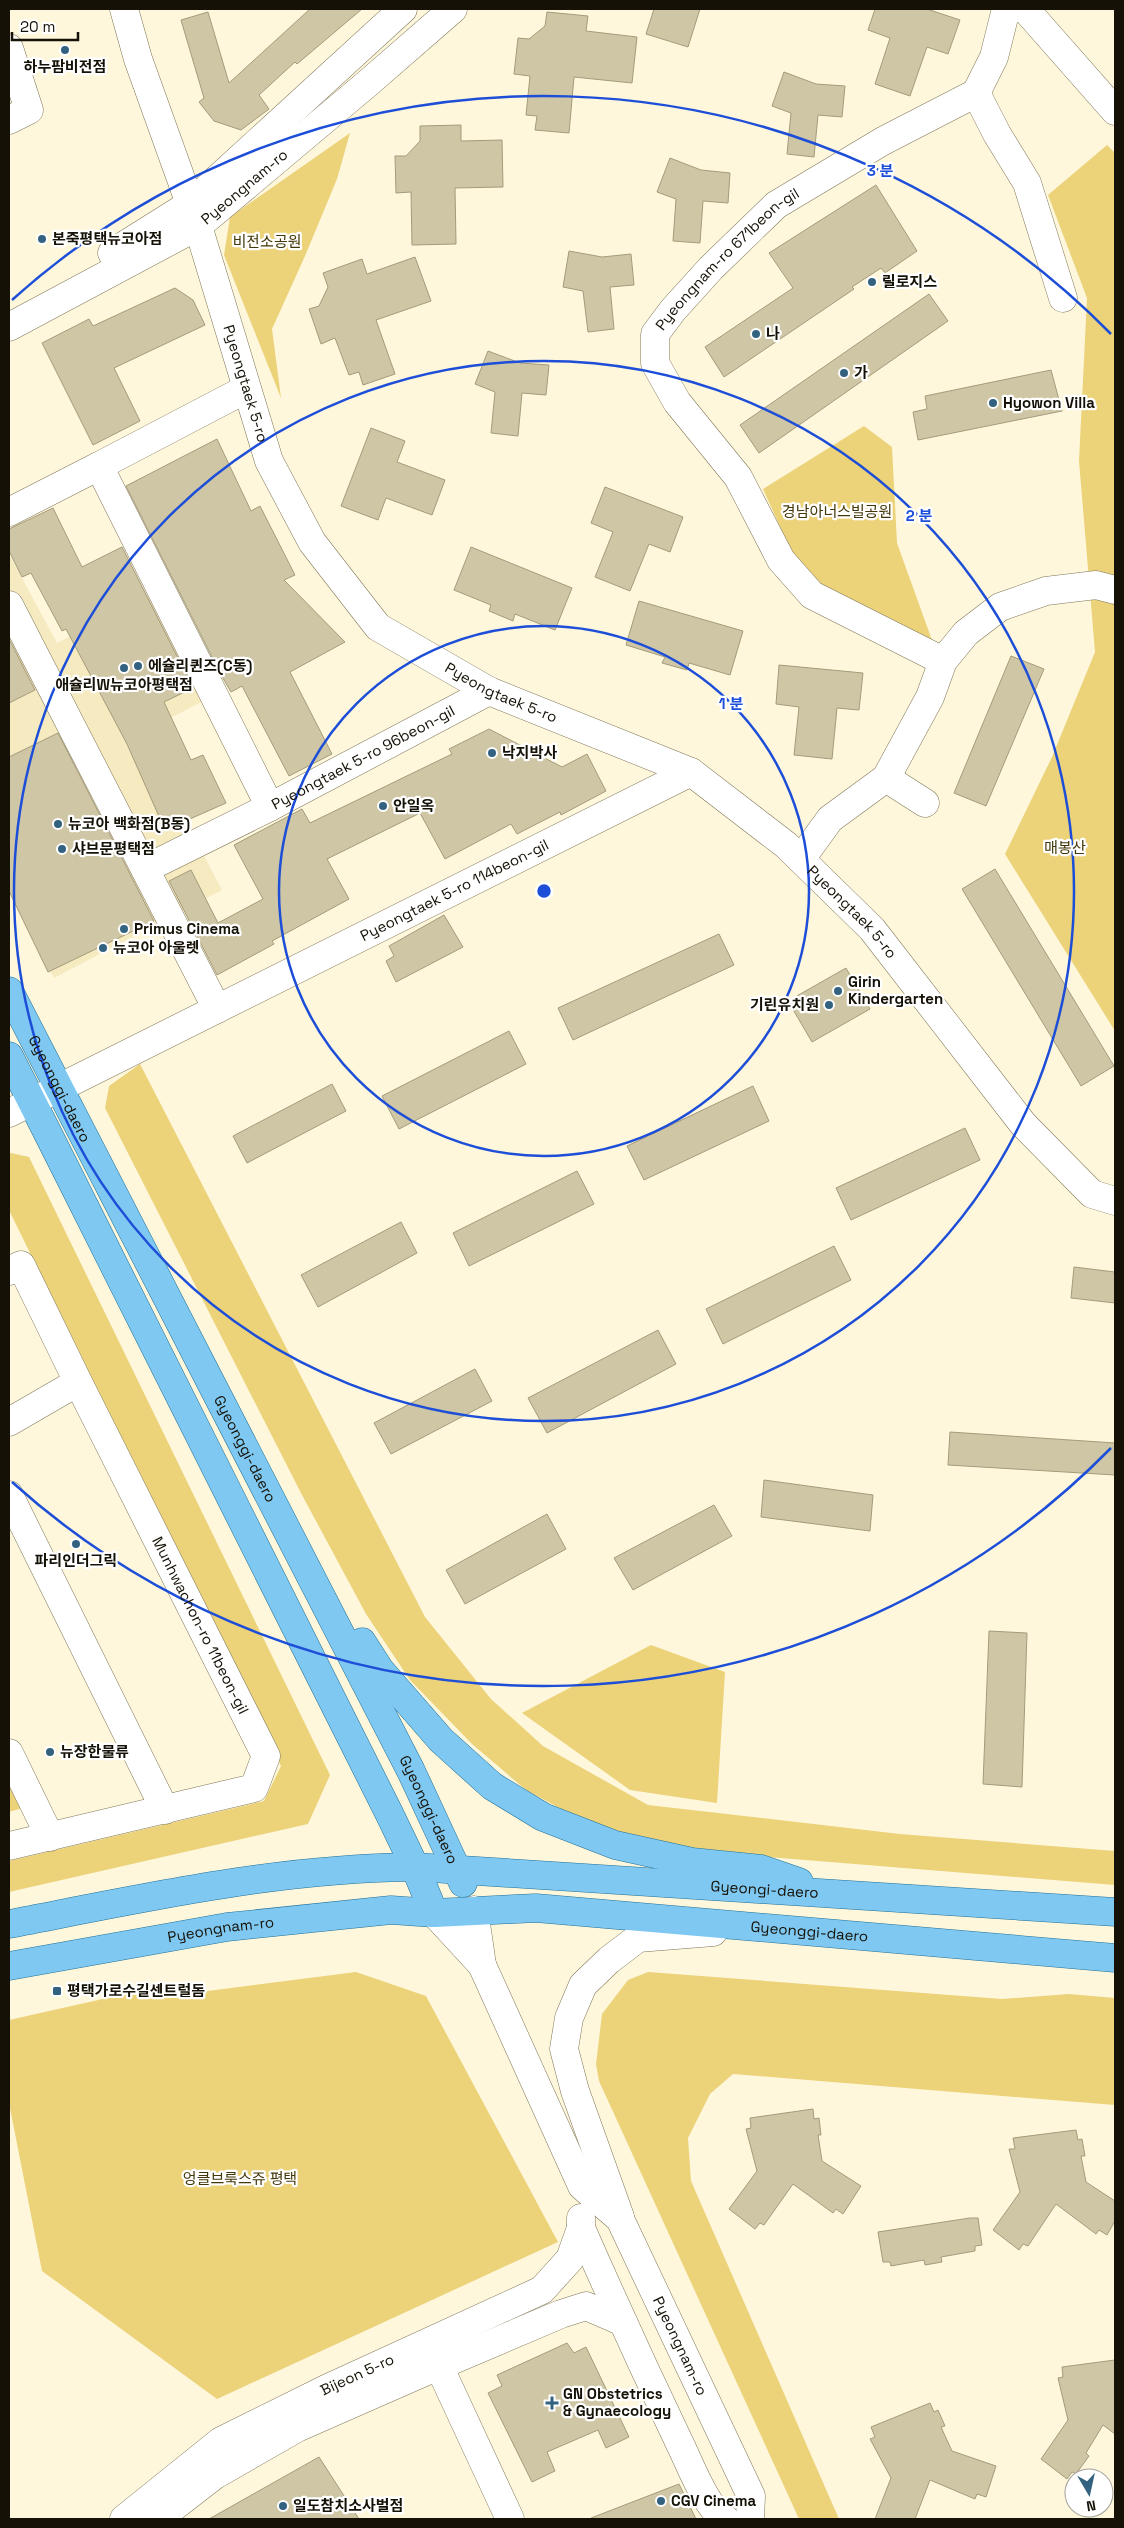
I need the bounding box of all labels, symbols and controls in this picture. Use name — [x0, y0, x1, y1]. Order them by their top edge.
scale bar — [12, 10, 79, 42]
text: 20 m — [20, 17, 55, 36]
marker: 하누팜비전점 — [59, 44, 71, 56]
place label: 하누팜비전점 — [24, 57, 106, 76]
street label: Pyeongnam-ro — [197, 145, 291, 228]
text: 3 분 — [867, 161, 894, 180]
street label: Pyeongnam-ro 671beon-gil — [651, 183, 802, 334]
place label: 본죽평택뉴코아점 — [52, 229, 162, 248]
park label: 비전소공원 — [232, 232, 302, 251]
marker: 본죽평택뉴코아점 — [36, 233, 48, 245]
place label: 릴로지스 — [882, 272, 937, 291]
marker: 릴로지스 — [866, 276, 878, 288]
street label: Pyeongtaek 5-ro — [219, 322, 273, 445]
place label: 나 — [766, 324, 780, 343]
marker: 나 — [750, 328, 762, 340]
place label: 가 — [854, 363, 868, 382]
marker: 가 — [838, 367, 850, 379]
place label: Hyowon Villa — [1003, 393, 1095, 412]
marker: Hyowon Villa — [987, 397, 999, 409]
park label: 경남아너스빌공원 — [782, 502, 892, 521]
text: 2 분 — [906, 506, 932, 525]
place label: 에슐리퀸즈(C동) — [148, 656, 252, 675]
street label: Pyeongtaek 5-ro — [442, 658, 560, 726]
marker: 에슐리퀸즈(C동) — [132, 660, 144, 672]
marker: 애슐리W뉴코아평택점 — [118, 662, 130, 674]
place label: 애슐리W뉴코아평택점 — [55, 675, 193, 694]
text: 1 분 — [719, 694, 743, 713]
street label: Pyeongtaek 5-ro 96beon-gil — [268, 701, 458, 814]
place label: 낙지박사 — [502, 743, 557, 762]
marker: 낙지박사 — [486, 747, 498, 759]
place label: 안일옥 — [393, 796, 435, 815]
marker: 안일옥 — [377, 800, 389, 812]
place label: 뉴코아 백화점(B동) — [68, 814, 190, 833]
marker: 뉴코아 백화점(B동) — [52, 818, 64, 830]
street label: Pyeongtaek 5-ro 114beon-gil — [357, 835, 552, 945]
park label: 매봉산 — [1044, 838, 1086, 857]
place label: 샤브문평택점 — [72, 839, 155, 858]
marker: 샤브문평택점 — [56, 843, 68, 855]
street label: Pyeongtaek 5-ro — [804, 861, 901, 962]
centre of rings — [535, 882, 553, 900]
place label: Primus Cinema — [134, 919, 240, 938]
marker: Primus Cinema — [118, 923, 130, 935]
place label: 뉴코아 아울렛 — [113, 938, 200, 957]
marker: 뉴코아 아울렛 — [97, 942, 109, 954]
place label: Girin Kindergarten — [848, 972, 943, 1008]
marker: Girin Kindergarten — [832, 985, 844, 997]
place label: 기린유치원 — [750, 995, 819, 1014]
marker: 기린유치원 — [823, 999, 835, 1011]
street label: Gyeonggi-daero — [24, 1032, 95, 1145]
street label: Gyeonggi-daero — [210, 1392, 281, 1505]
street label: Munhwachon-ro 11beon-gil — [148, 1533, 253, 1717]
marker: 파리인더그릭 — [70, 1538, 82, 1550]
place label: 파리인더그릭 — [35, 1551, 117, 1570]
place label: 뉴장한물류 — [60, 1742, 129, 1761]
marker: 뉴장한물류 — [44, 1746, 56, 1758]
street label: Gyeonggi-daero — [395, 1752, 463, 1867]
street label: Gyeongi-daero — [710, 1876, 819, 1902]
street label: Pyeongnam-ro — [166, 1912, 275, 1946]
street label: Gyeonggi-daero — [750, 1917, 869, 1946]
place label: 평택가로수길센트럴돔 — [67, 1981, 205, 2000]
marker: 평택가로수길센트럴돔 — [51, 1985, 63, 1997]
park label: 엉클브룩스쥬 평택 — [183, 2169, 297, 2188]
street label: Pyeongnam-ro — [649, 2293, 712, 2398]
street label: Bijeon 5-ro — [317, 2349, 397, 2399]
place label: GN Obstetrics & Gynaecology — [563, 2384, 671, 2420]
marker: GN Obstetrics & Gynaecology — [545, 2396, 559, 2410]
north arrow — [1064, 2468, 1114, 2518]
place label: CGV Cinema — [671, 2491, 757, 2510]
marker: CGV Cinema — [655, 2495, 667, 2507]
place label: 일도참치소사벌점 — [293, 2496, 403, 2515]
text: N — [1085, 2496, 1097, 2515]
marker: 일도참치소사벌점 — [277, 2500, 289, 2512]

